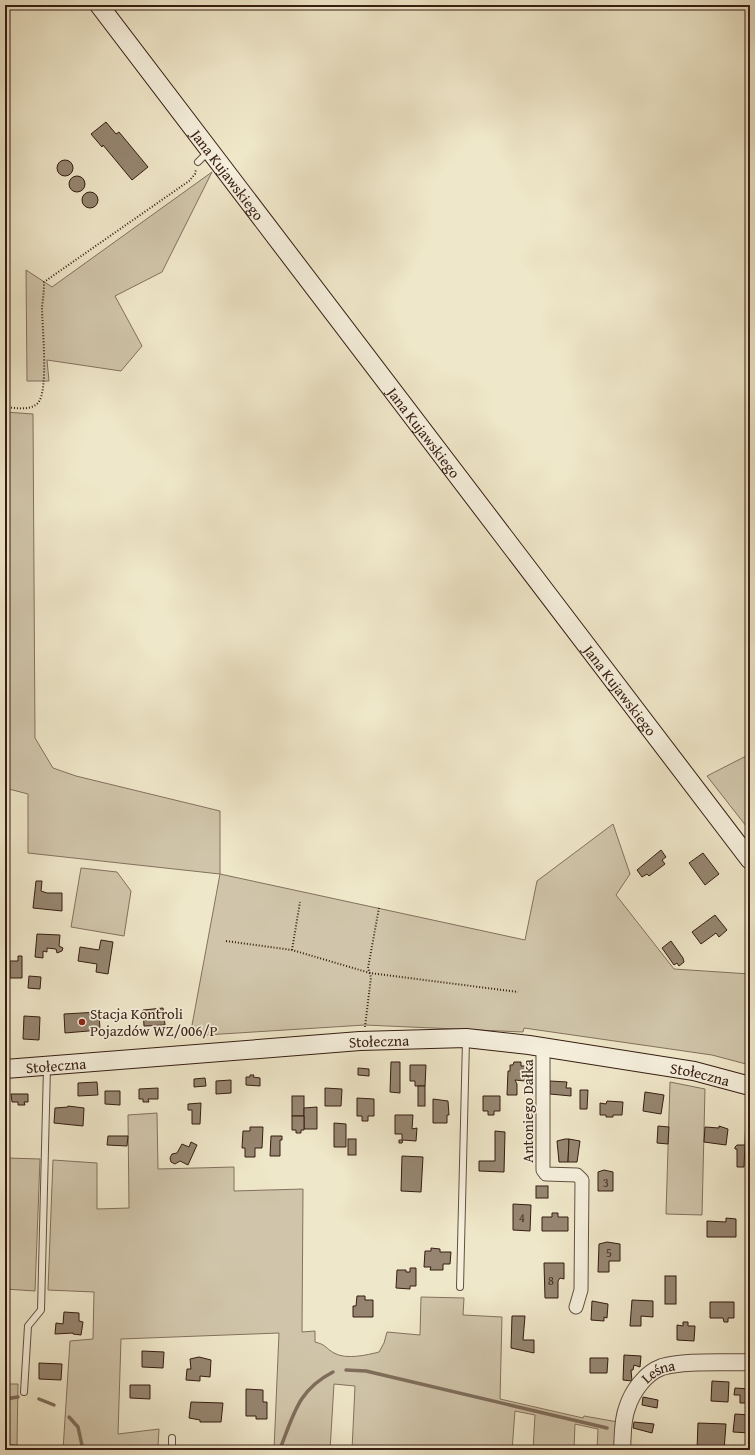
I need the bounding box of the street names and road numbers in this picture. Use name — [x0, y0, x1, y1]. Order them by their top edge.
street label: Jana Kujawskiego — [185, 123, 270, 225]
street label: Jana Kujawskiego — [382, 381, 466, 482]
street label: Jana Kujawskiego — [578, 639, 662, 740]
street label: Stołeczna — [348, 1029, 409, 1052]
street label: Stołeczna — [25, 1052, 87, 1078]
street label: Stołeczna — [669, 1057, 732, 1091]
street label: Antoniego Dałka — [517, 1059, 538, 1163]
street label: Leśna — [636, 1354, 676, 1387]

